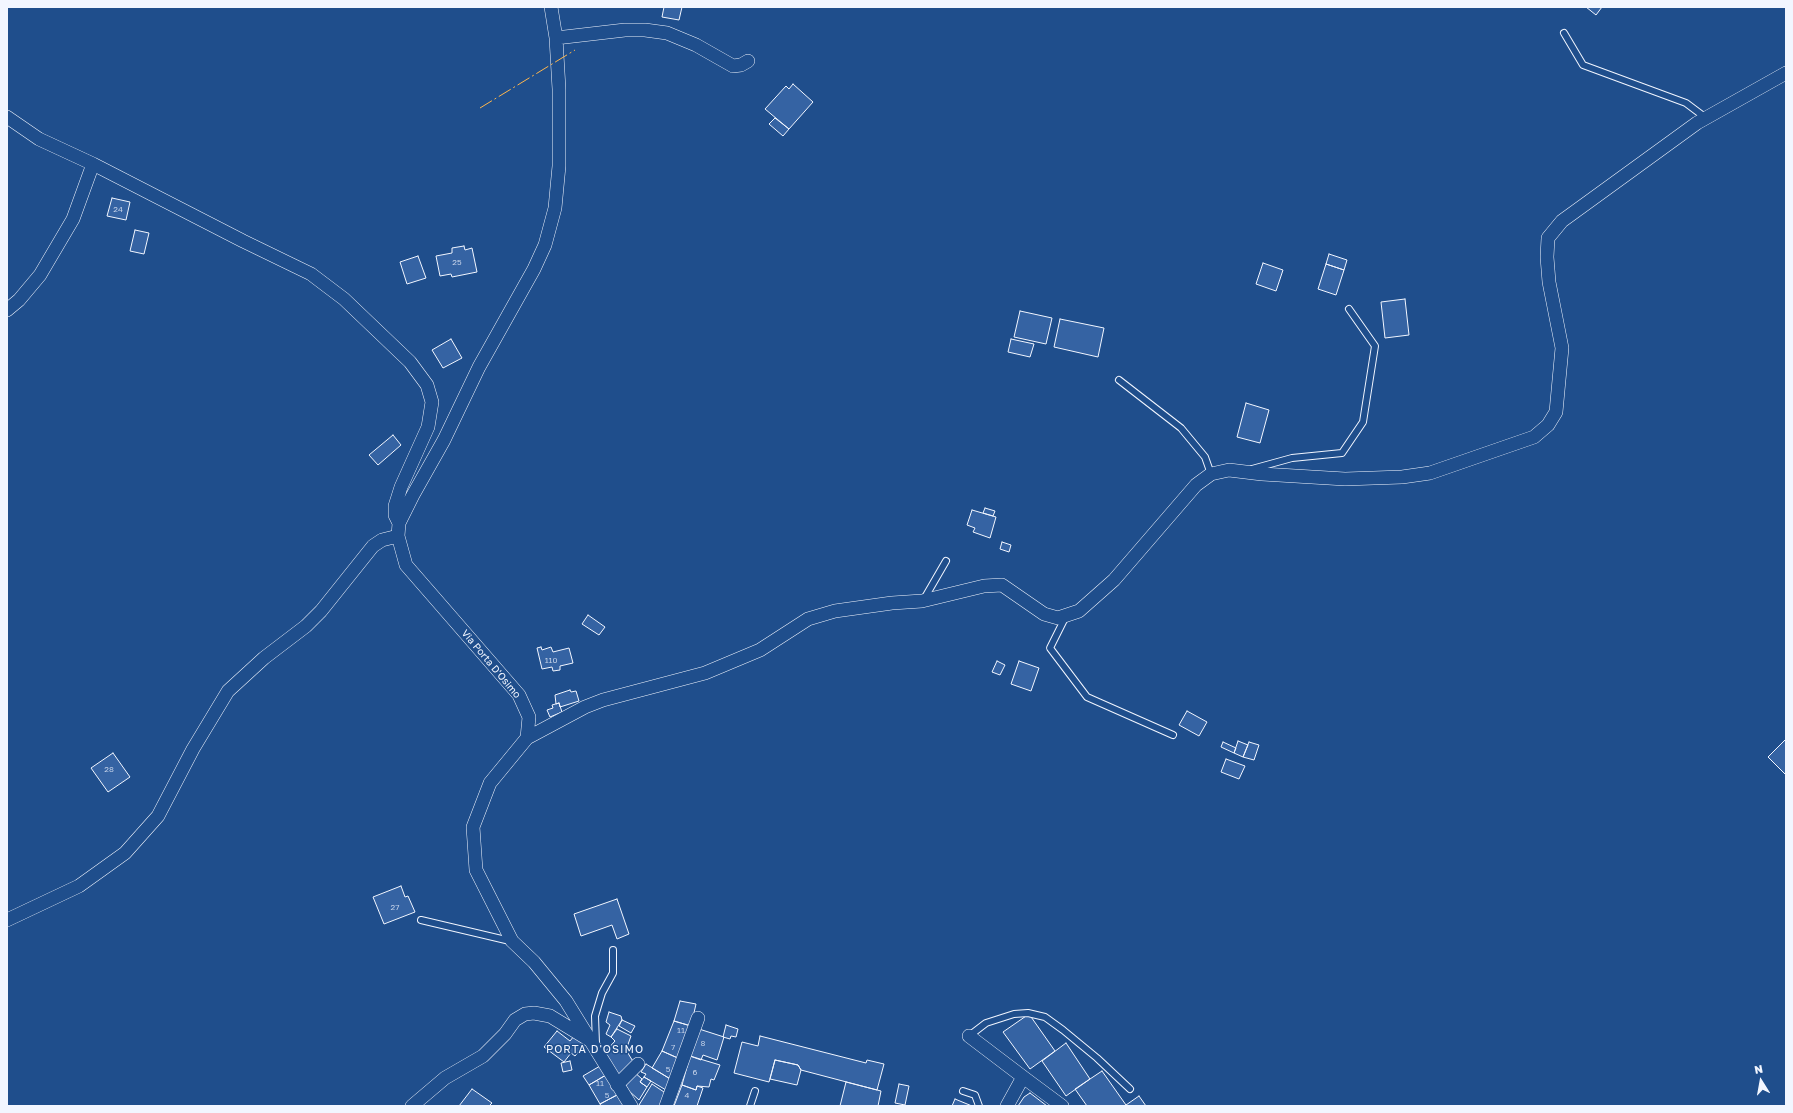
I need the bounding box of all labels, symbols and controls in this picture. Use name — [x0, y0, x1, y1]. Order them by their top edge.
house number: 24 — [113, 204, 123, 214]
house number: 25 — [452, 257, 462, 267]
street label: Via Porta D'Osimo — [459, 627, 523, 701]
house number: 110 — [545, 655, 557, 665]
house number: 28 — [104, 764, 114, 774]
house number: 27 — [391, 902, 399, 912]
house number: 11 — [677, 1025, 685, 1035]
house number: 8 — [701, 1038, 705, 1048]
house number: 7 — [671, 1042, 675, 1052]
district label: PORTA D'OSIMO — [546, 1043, 644, 1057]
north arrow — [1741, 1061, 1781, 1101]
text: N — [1753, 1062, 1764, 1076]
house number: 5 — [666, 1064, 670, 1074]
house number: 6 — [693, 1067, 697, 1077]
house number: 11 — [596, 1078, 604, 1088]
house number: 5 — [605, 1090, 609, 1100]
house number: 4 — [685, 1090, 689, 1100]

